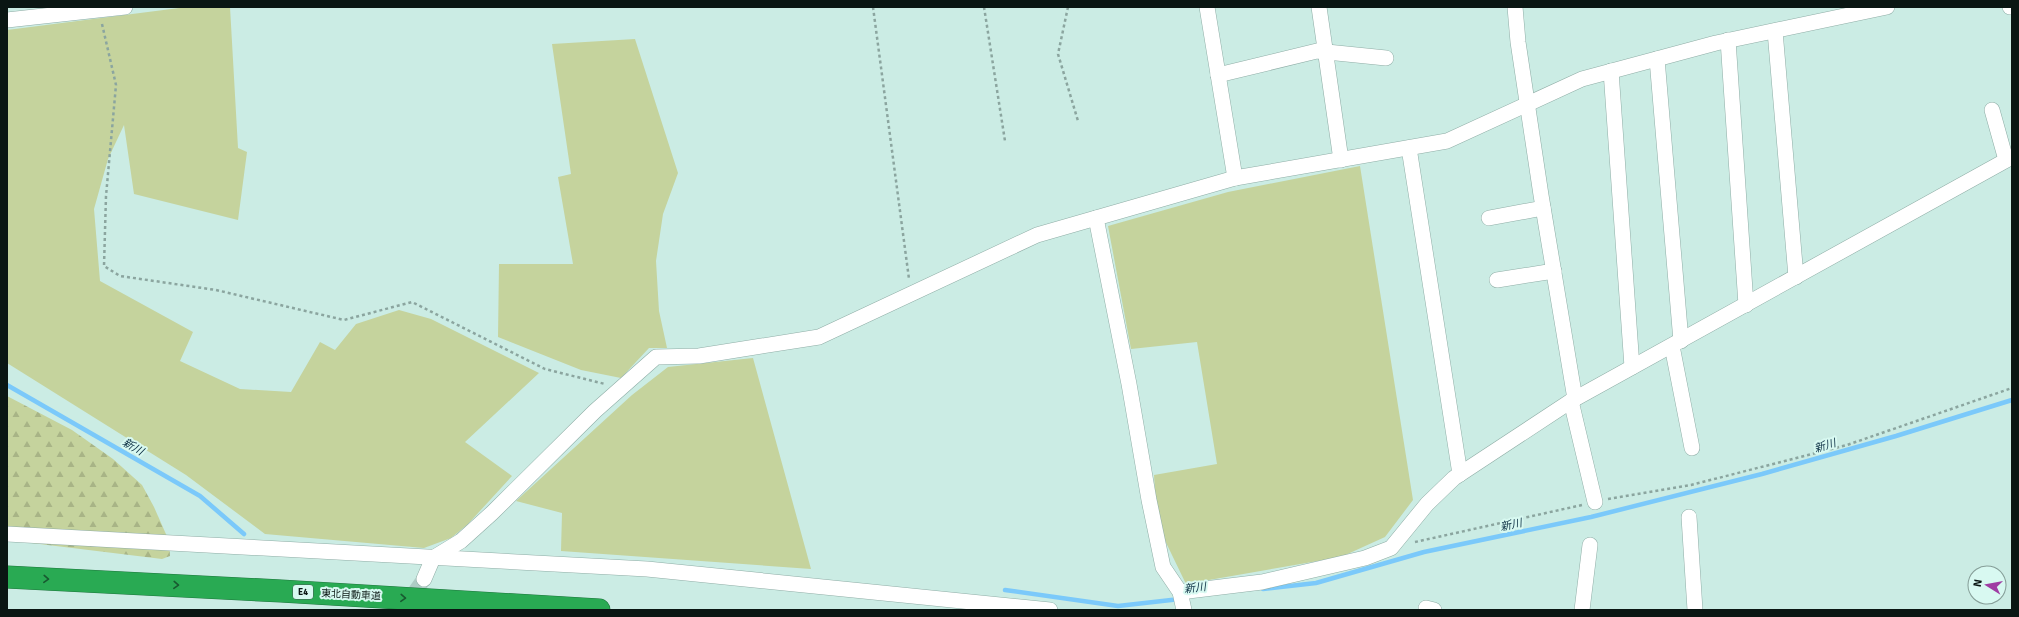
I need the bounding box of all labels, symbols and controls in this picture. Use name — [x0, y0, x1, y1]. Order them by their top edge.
water label: 新川 — [120, 436, 147, 459]
water label: 新川 — [1813, 436, 1838, 455]
water label: 新川 — [1499, 516, 1524, 534]
north arrow — [1967, 565, 2007, 605]
one-way arrow — [43, 574, 49, 583]
text: N — [1971, 578, 1985, 588]
water label: 新川 — [1183, 580, 1208, 596]
one-way arrow — [173, 581, 179, 590]
road number: E4 — [293, 585, 313, 599]
street label: 東北自動車道 — [321, 587, 381, 603]
one-way arrow — [400, 593, 406, 602]

